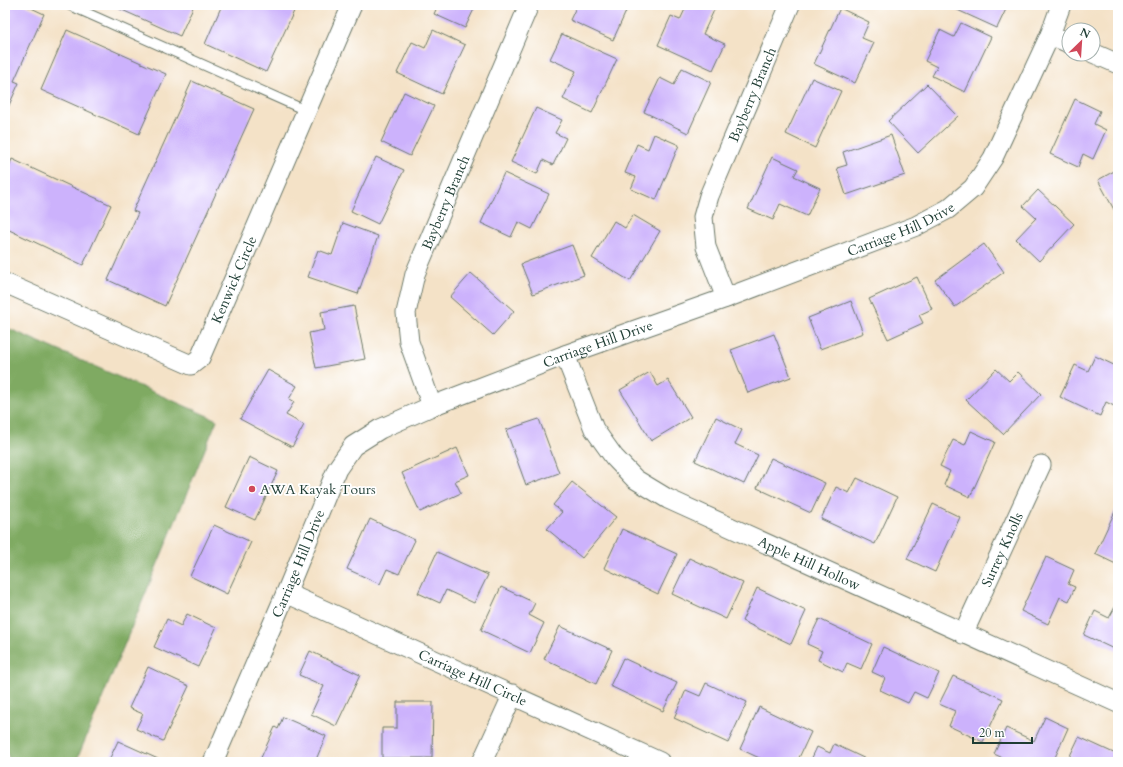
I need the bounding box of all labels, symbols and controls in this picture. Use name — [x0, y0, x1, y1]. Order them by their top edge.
north arrow — [1061, 22, 1101, 62]
text: N — [1078, 25, 1093, 42]
street label: Bayberry Branch — [724, 44, 781, 145]
street label: Bayberry Branch — [417, 152, 474, 253]
street label: Carriage Hill Drive — [844, 198, 959, 261]
street label: Kenwick Circle — [206, 233, 261, 326]
street label: Carriage Hill Drive — [540, 315, 655, 372]
place label: AWA Kayak Tours — [260, 480, 376, 499]
marker: AWA Kayak Tours — [247, 484, 257, 494]
street label: Carriage Hill Drive — [267, 507, 329, 620]
street label: Surrey Knolls — [977, 509, 1028, 590]
street label: Apple Hill Hollow — [755, 532, 864, 595]
street label: Carriage Hill Circle — [415, 645, 530, 710]
scale bar — [973, 719, 1032, 745]
text: 20 m — [979, 725, 1006, 741]

